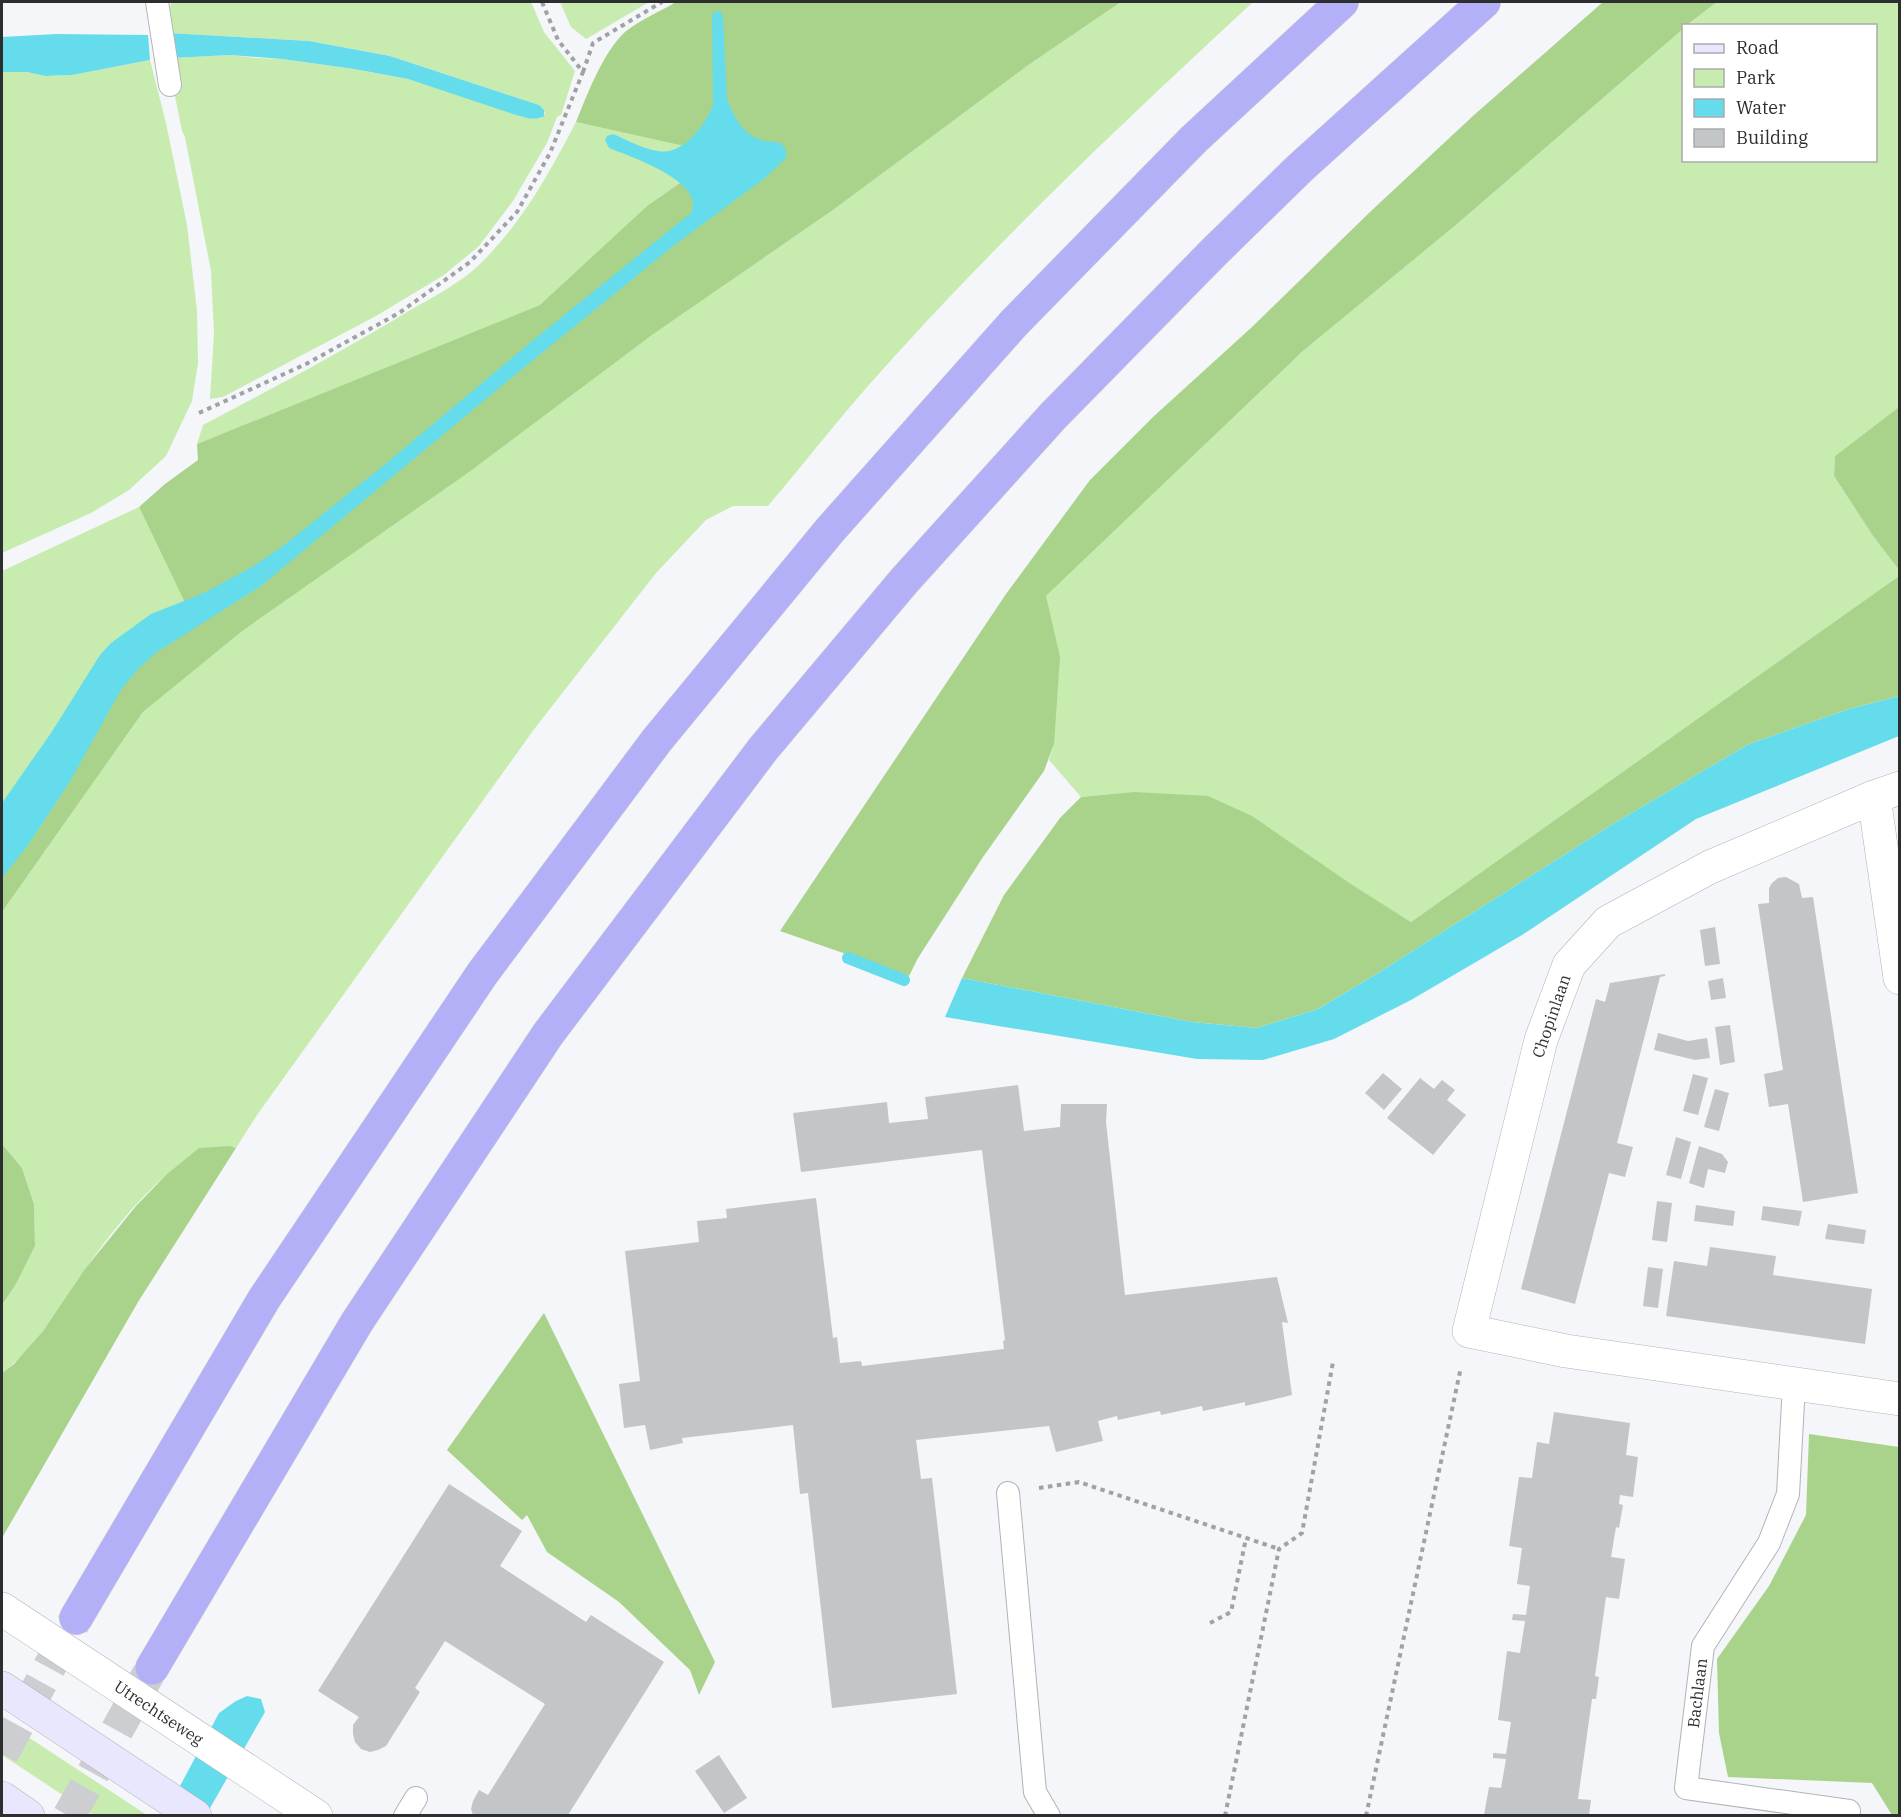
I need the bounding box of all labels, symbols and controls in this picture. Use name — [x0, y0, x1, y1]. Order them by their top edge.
legend — [1682, 24, 1877, 162]
text: Road — [1736, 36, 1779, 59]
text: Park — [1736, 66, 1776, 89]
text: Water — [1736, 96, 1786, 119]
text: Building — [1736, 126, 1808, 149]
street label: Chopinlaan — [1527, 972, 1575, 1060]
street label: Bachlaan — [1683, 1657, 1711, 1729]
street label: Utrechtseweg — [110, 1676, 208, 1749]

